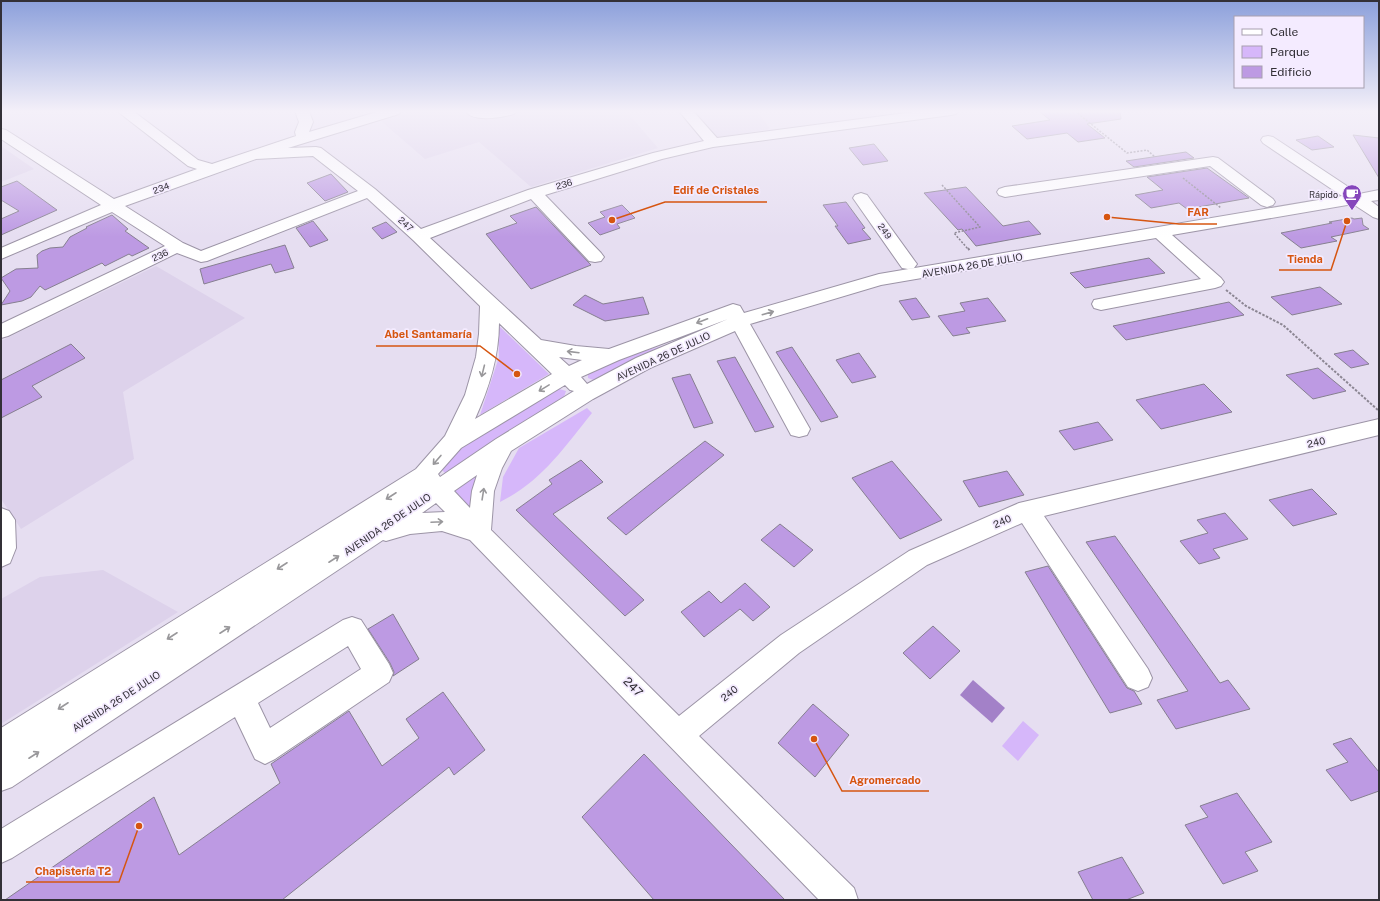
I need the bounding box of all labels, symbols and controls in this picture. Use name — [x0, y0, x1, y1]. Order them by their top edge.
legend — [1234, 16, 1364, 88]
text: Calle — [1270, 25, 1299, 39]
text: Parque — [1270, 45, 1310, 59]
text: Edificio — [1270, 65, 1312, 79]
street label: 236 — [555, 176, 574, 192]
callout: Edif de Cristales — [665, 179, 767, 202]
street label: 234 — [151, 180, 171, 196]
cafe icon: Rápido — [1341, 183, 1363, 211]
text: Edif de Cristales — [673, 184, 759, 196]
place label: Rápido — [1309, 189, 1338, 200]
callout: FAR — [1179, 201, 1217, 224]
text: FAR — [1187, 206, 1209, 218]
street label: 247 — [396, 214, 416, 234]
street label: 249 — [876, 221, 894, 241]
street label: 236 — [150, 246, 170, 264]
callout: Tienda — [1279, 247, 1331, 270]
street label: AVENIDA 26 DE JULIO — [920, 250, 1024, 280]
text: Tienda — [1287, 253, 1323, 265]
one-way arrow — [761, 309, 774, 316]
one-way arrow — [697, 317, 709, 325]
callout: Abel Santamaría — [376, 323, 480, 346]
text: Abel Santamaría — [384, 328, 472, 340]
street label: AVENIDA 26 DE JULIO — [614, 329, 712, 383]
one-way arrow — [567, 349, 580, 356]
one-way arrow — [478, 364, 486, 377]
one-way arrow — [538, 385, 550, 393]
street label: 240 — [1306, 434, 1326, 450]
one-way arrow — [432, 455, 442, 465]
one-way arrow — [479, 488, 487, 501]
street label: AVENIDA 26 DE JULIO — [341, 490, 433, 558]
one-way arrow — [385, 492, 397, 500]
street label: 240 — [991, 512, 1013, 530]
one-way arrow — [430, 519, 443, 526]
one-way arrow — [328, 555, 339, 564]
one-way arrow — [276, 562, 288, 570]
one-way arrow — [219, 626, 231, 634]
one-way arrow — [166, 632, 178, 640]
street label: AVENIDA 26 DE JULIO — [70, 668, 162, 734]
street label: 247 — [620, 674, 646, 700]
street label: 240 — [718, 683, 740, 703]
one-way arrow — [57, 702, 69, 710]
one-way arrow — [28, 751, 39, 759]
callout: Agromercado — [842, 768, 929, 791]
text: Agromercado — [849, 774, 921, 786]
callout: Chapistería T2 — [26, 859, 119, 882]
text: Chapistería T2 — [35, 865, 111, 877]

